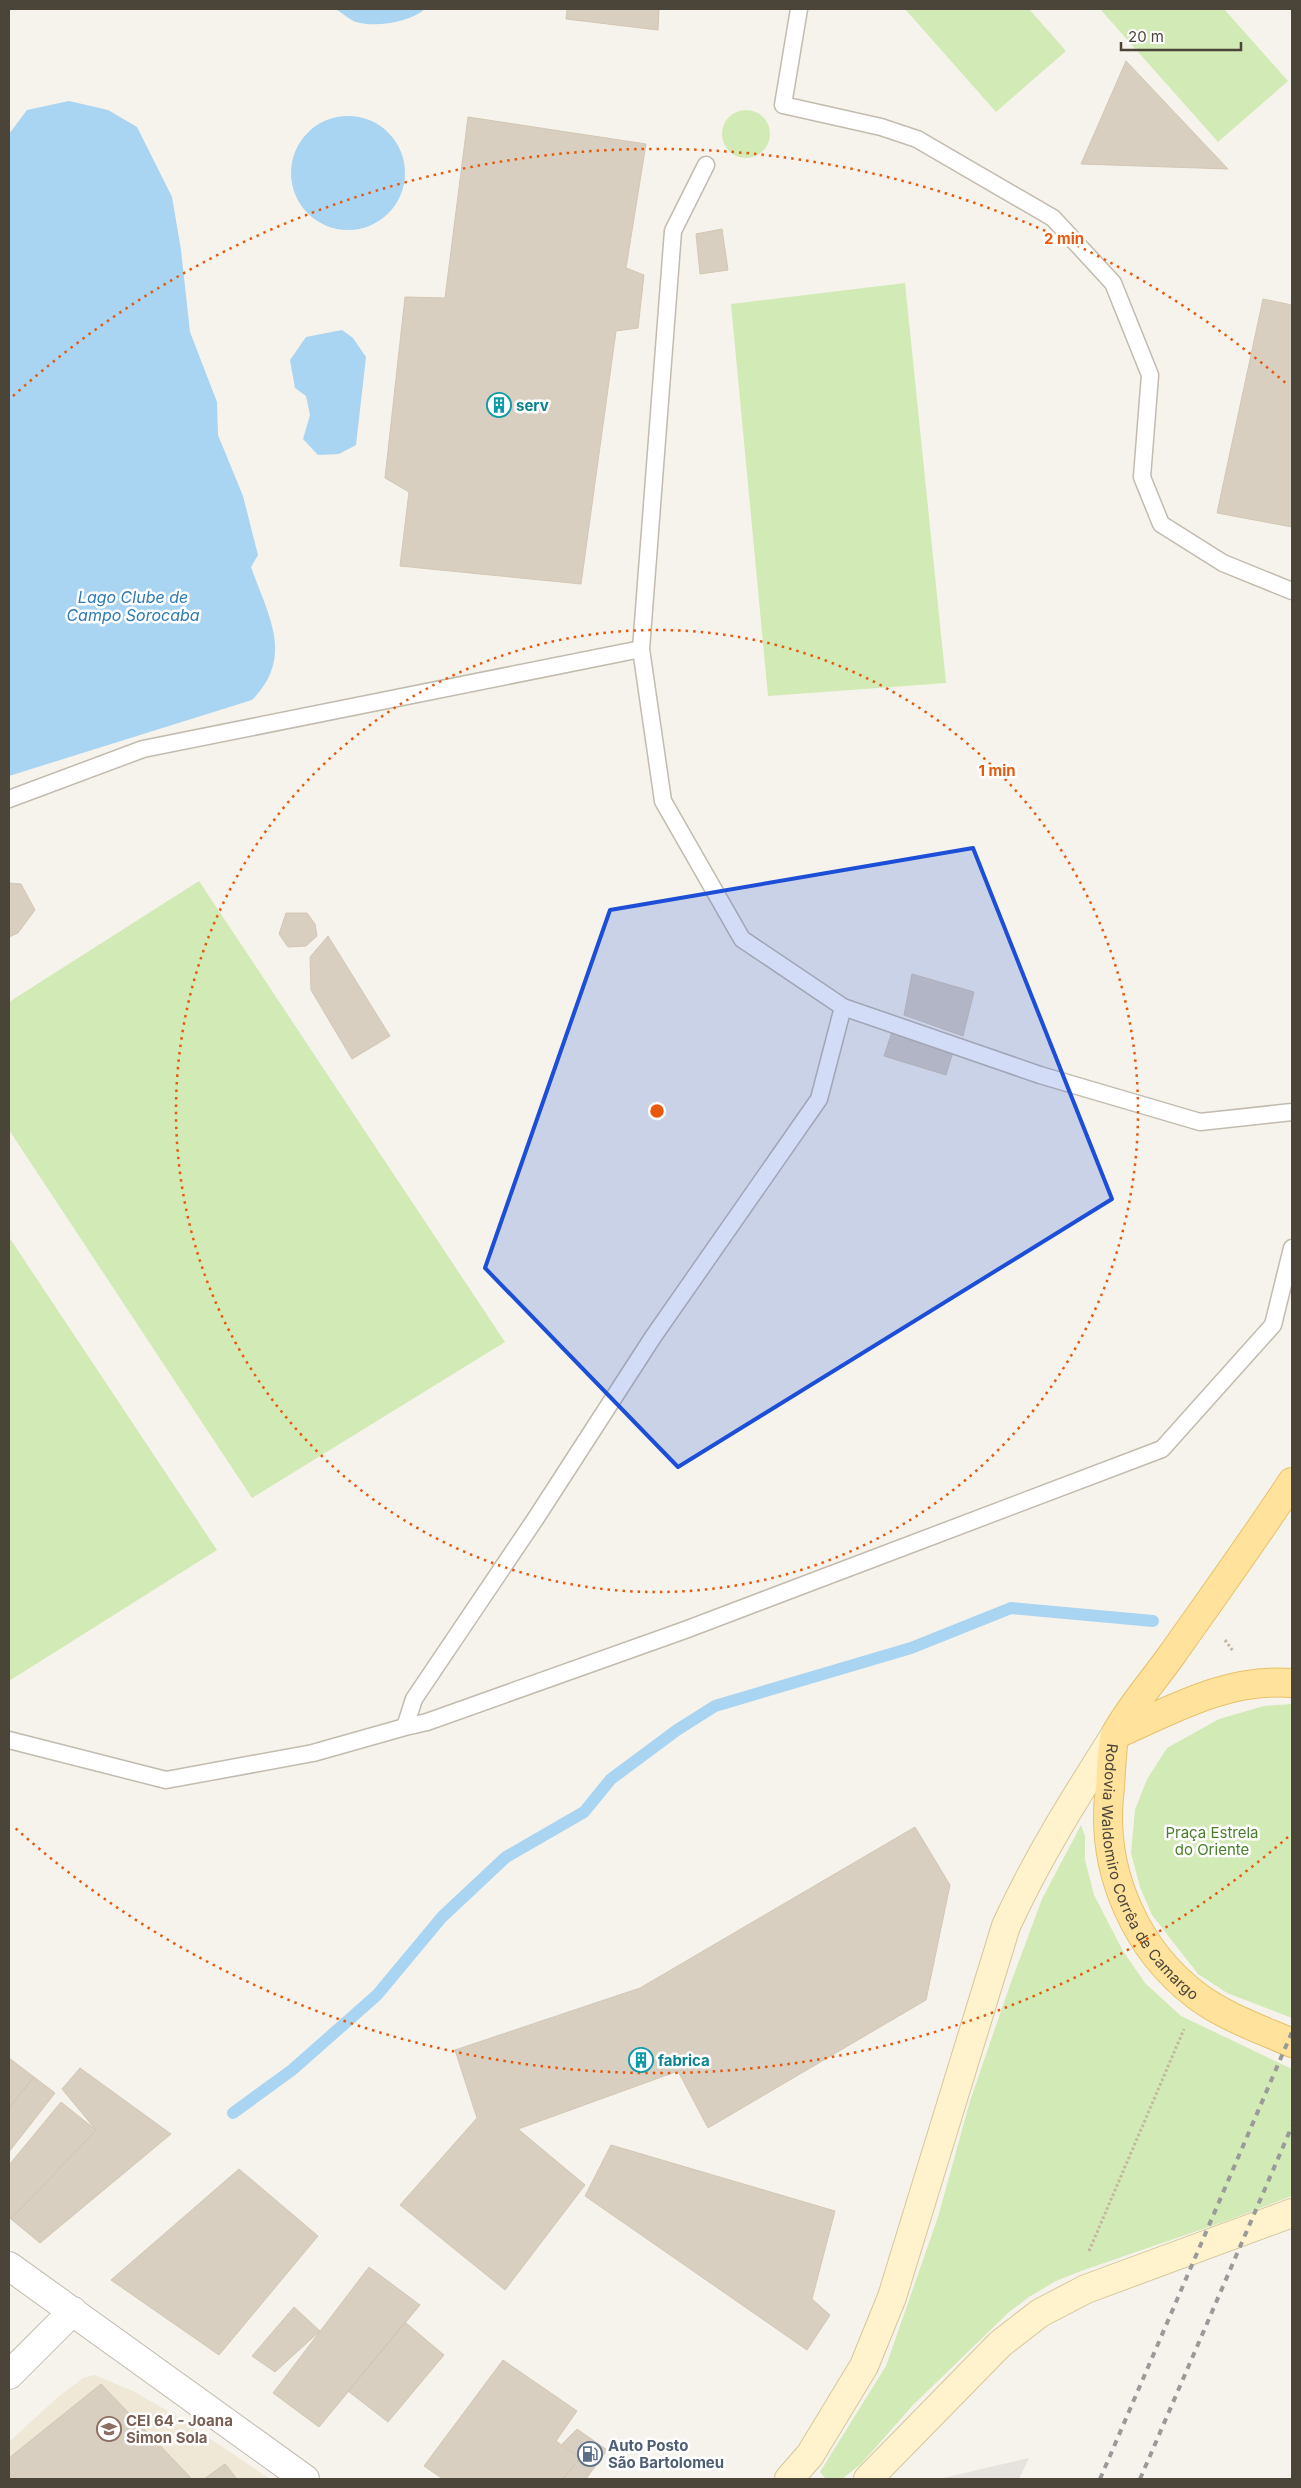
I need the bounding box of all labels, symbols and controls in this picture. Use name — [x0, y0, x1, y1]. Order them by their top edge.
scale bar — [1121, 20, 1241, 52]
text: 20 m — [1128, 27, 1164, 46]
text: 2 min — [1044, 229, 1084, 248]
building icon: serv — [486, 392, 512, 418]
place label: serv — [516, 396, 549, 415]
water label: Lago Clube de Campo Sorocaba — [66, 587, 200, 625]
text: 1 min — [978, 761, 1016, 780]
centre of rings — [648, 1102, 666, 1120]
street label: Rodovia Waldomiro Corrêa de Camargo — [1098, 1743, 1203, 2004]
park label: Praça Estrela do Oriente — [1165, 1823, 1259, 1859]
building icon: fabrica — [628, 2047, 654, 2073]
place label: fabrica — [658, 2051, 710, 2070]
place label: CEI 64 - Joana Simon Sola — [126, 2411, 233, 2447]
school or university icon: CEI 64 - Joana Simon Sola — [96, 2416, 122, 2442]
place label: Auto Posto São Bartolomeu — [608, 2436, 724, 2472]
fuel station icon: Auto Posto São Bartolomeu — [577, 2441, 603, 2467]

